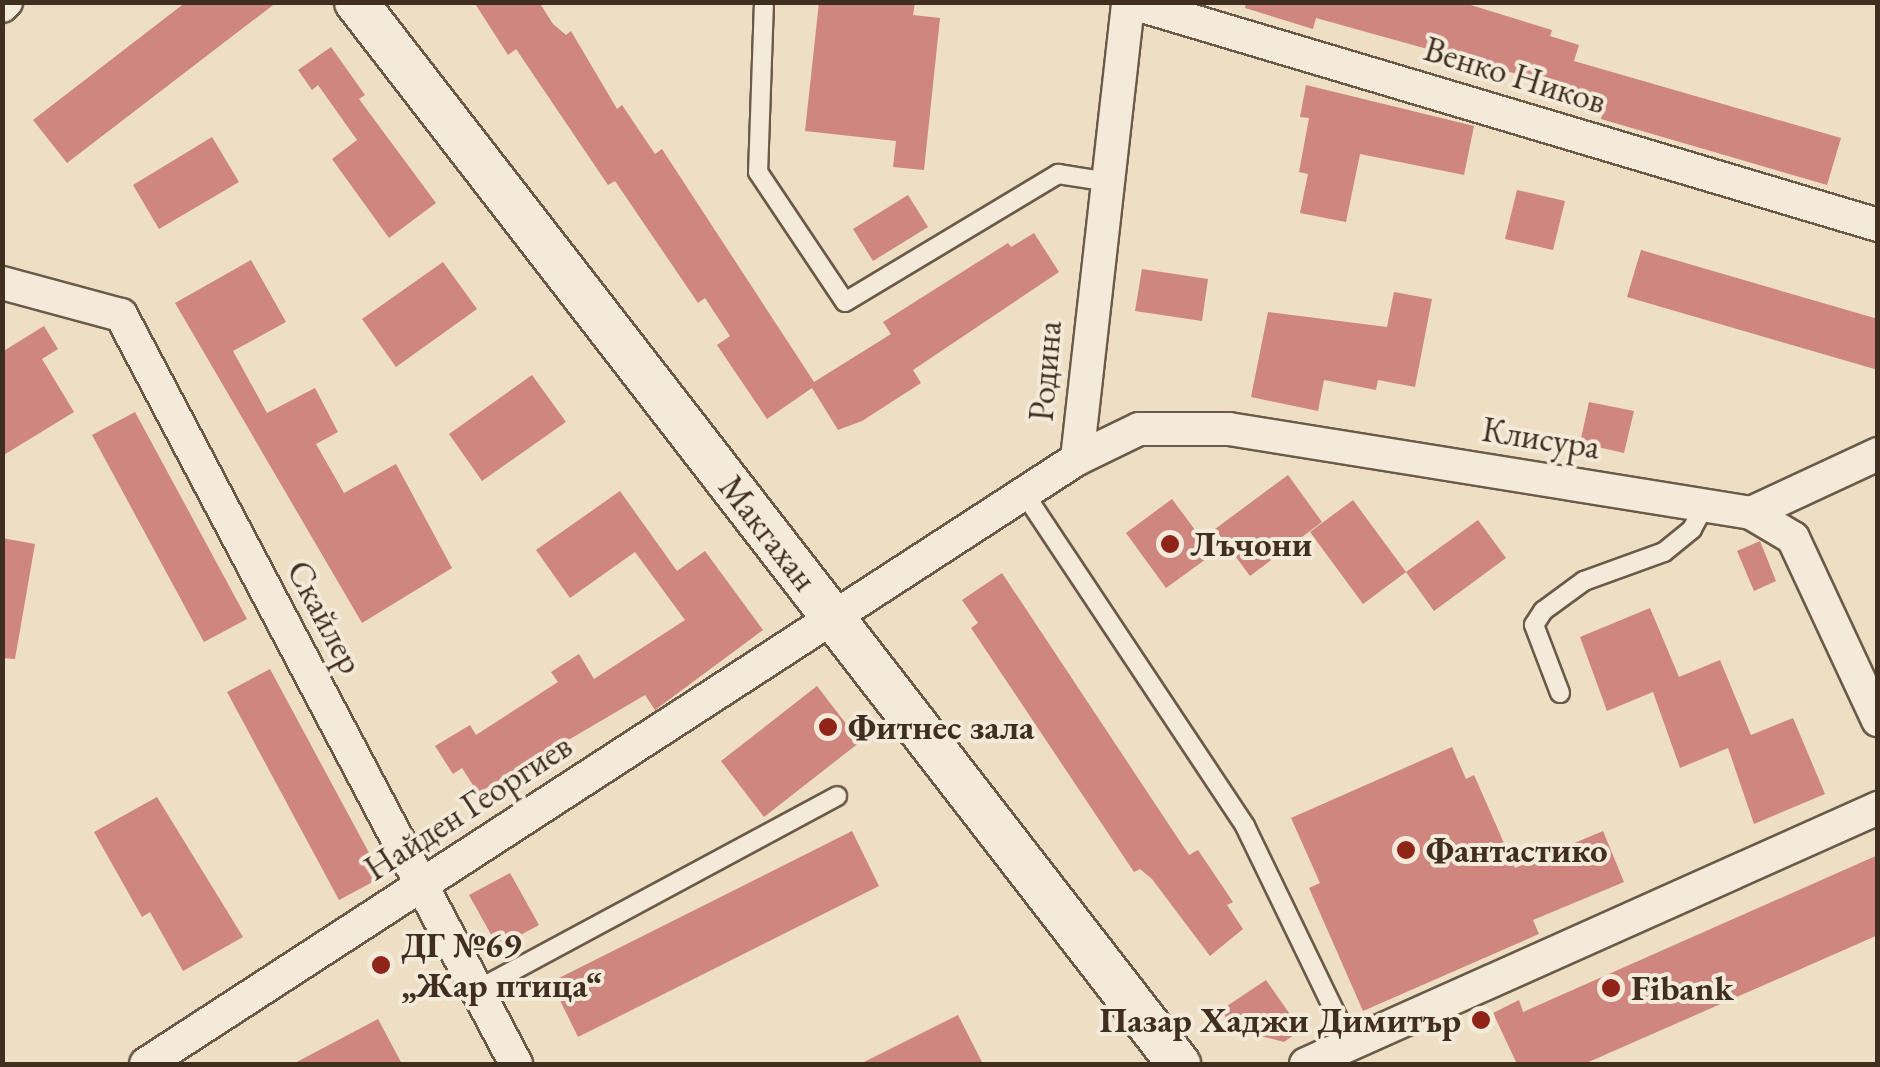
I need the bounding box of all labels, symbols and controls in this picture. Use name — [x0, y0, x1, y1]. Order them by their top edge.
street label: Венко Ников — [1419, 27, 1611, 123]
street label: Родина — [1020, 319, 1070, 423]
street label: Клисура — [1479, 408, 1603, 468]
street label: Макгахан — [710, 467, 826, 599]
place label: Лъчони — [1190, 523, 1312, 565]
marker: Лъчони — [1159, 533, 1181, 555]
street label: Скайлер — [278, 553, 372, 681]
place label: Фитнес зала — [848, 706, 1034, 748]
marker: Фитнес зала — [817, 716, 839, 738]
street label: Найден Георгиев — [356, 724, 580, 890]
place label: Фантастико — [1426, 829, 1608, 871]
marker: Фантастико — [1395, 839, 1417, 861]
place label: ДГ №69 „Жар птица“ — [401, 924, 602, 1006]
marker: ДГ №69 „Жар птица“ — [370, 954, 392, 976]
place label: Fibank — [1631, 967, 1734, 1009]
marker: Fibank — [1600, 977, 1622, 999]
place label: Пазар Хаджи Димитър — [1100, 999, 1461, 1041]
marker: Пазар Хаджи Димитър — [1470, 1009, 1492, 1031]

